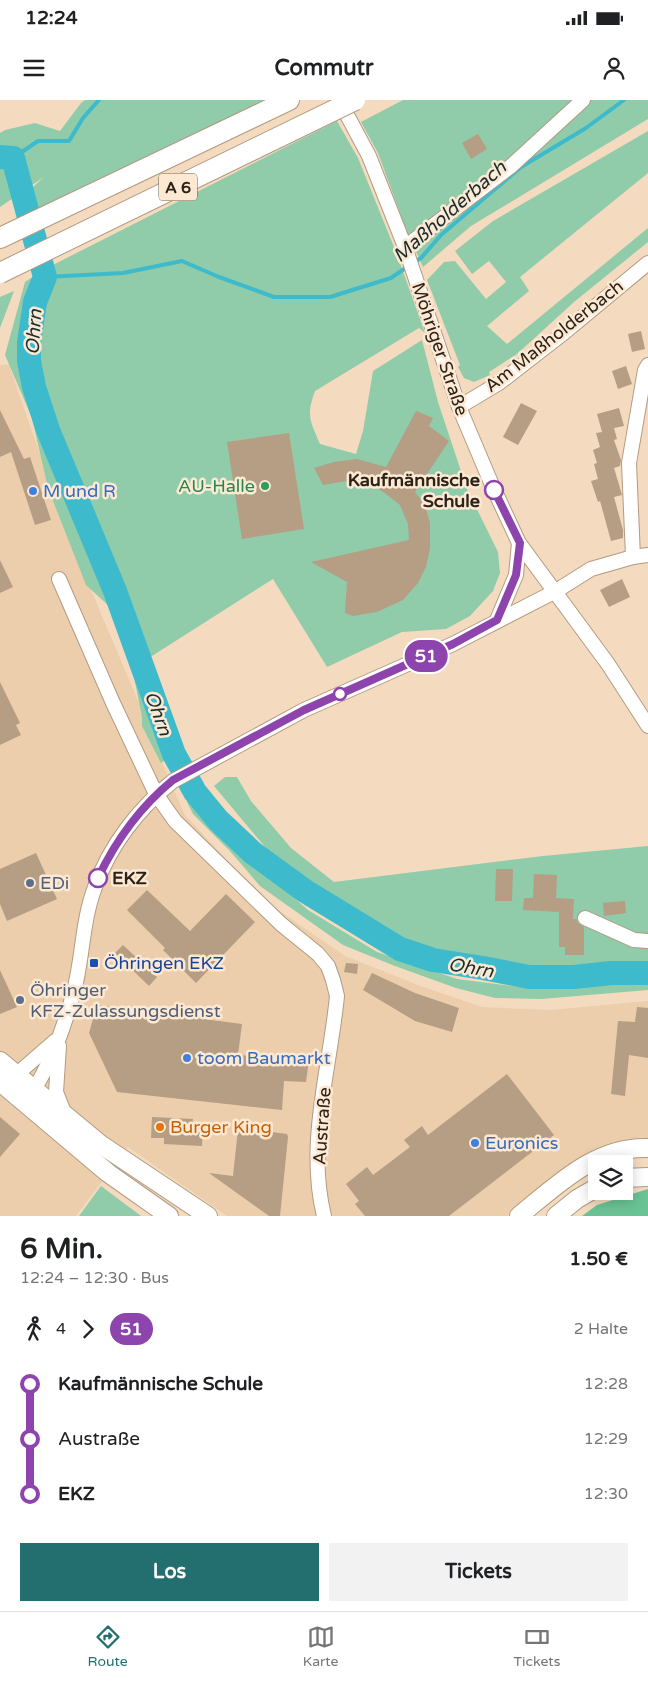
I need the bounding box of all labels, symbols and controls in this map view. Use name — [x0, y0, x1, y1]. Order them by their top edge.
text: 12:24 — [25, 7, 78, 29]
icon: menu — [20, 54, 48, 82]
icon: person — [600, 54, 628, 82]
text: Commutr — [275, 55, 373, 81]
water label: Maßholderbach — [389, 156, 511, 267]
road number: A 6 — [159, 174, 197, 200]
street label: Am Maßholderbach — [480, 275, 628, 397]
street label: Möhriger Straße — [407, 280, 473, 418]
water label: Ohrn — [21, 308, 47, 356]
place label: Kaufmännische Schule — [348, 469, 480, 512]
place label: AU-Halle — [178, 475, 255, 497]
place label: M und R — [43, 480, 116, 502]
marker: AU-Halle — [259, 480, 271, 492]
marker: Kaufmännische Schule — [484, 480, 504, 500]
marker: M und R — [27, 485, 39, 497]
line badge: 51 — [404, 640, 448, 672]
text: 51 — [415, 645, 437, 667]
unlabelled marker — [333, 687, 347, 701]
water label: Ohrn — [140, 688, 176, 739]
place label: EKZ — [112, 867, 148, 889]
marker: EKZ — [88, 868, 108, 888]
place label: EDi — [40, 872, 69, 894]
marker: EDi — [24, 877, 36, 889]
place label: Öhringen EKZ — [104, 952, 224, 974]
water label: Ohrn — [446, 953, 496, 983]
marker: Öhringen EKZ — [88, 957, 100, 969]
place label: Öhringer KFZ-Zulassungsdienst — [30, 979, 221, 1022]
marker: Öhringer KFZ-Zulassungsdienst — [14, 994, 26, 1006]
place label: toom Baumarkt — [197, 1047, 331, 1069]
marker: toom Baumarkt — [181, 1052, 193, 1064]
street label: Austraße — [308, 1086, 336, 1166]
place label: Burger King — [170, 1116, 272, 1138]
marker: Burger King — [154, 1121, 166, 1133]
place label: Euronics — [485, 1132, 558, 1154]
marker: Euronics — [469, 1137, 481, 1149]
map controls — [588, 1155, 633, 1200]
button: layers — [588, 1155, 633, 1200]
text: 6 Min. — [20, 1232, 103, 1266]
text: 1.50 € — [569, 1248, 628, 1270]
text: 12:24 – 12:30 · Bus — [20, 1268, 169, 1288]
icon: walk — [20, 1315, 48, 1343]
icon: forward — [74, 1315, 102, 1343]
text: 51 — [120, 1318, 143, 1340]
text: 4 — [56, 1319, 66, 1339]
text: 2 Halte — [574, 1319, 628, 1339]
text: Kaufmännische Schule — [58, 1373, 263, 1395]
text: 12:28 — [584, 1374, 628, 1394]
text: Austraße — [58, 1428, 140, 1450]
text: 12:29 — [584, 1429, 628, 1449]
text: EKZ — [58, 1483, 95, 1505]
text: 12:30 — [584, 1484, 628, 1504]
button: Los — [20, 1543, 319, 1601]
button: Tickets — [329, 1543, 628, 1601]
tab: Route — [88, 1623, 128, 1670]
tab: Karte — [303, 1623, 339, 1670]
tab: Tickets — [514, 1623, 560, 1670]

